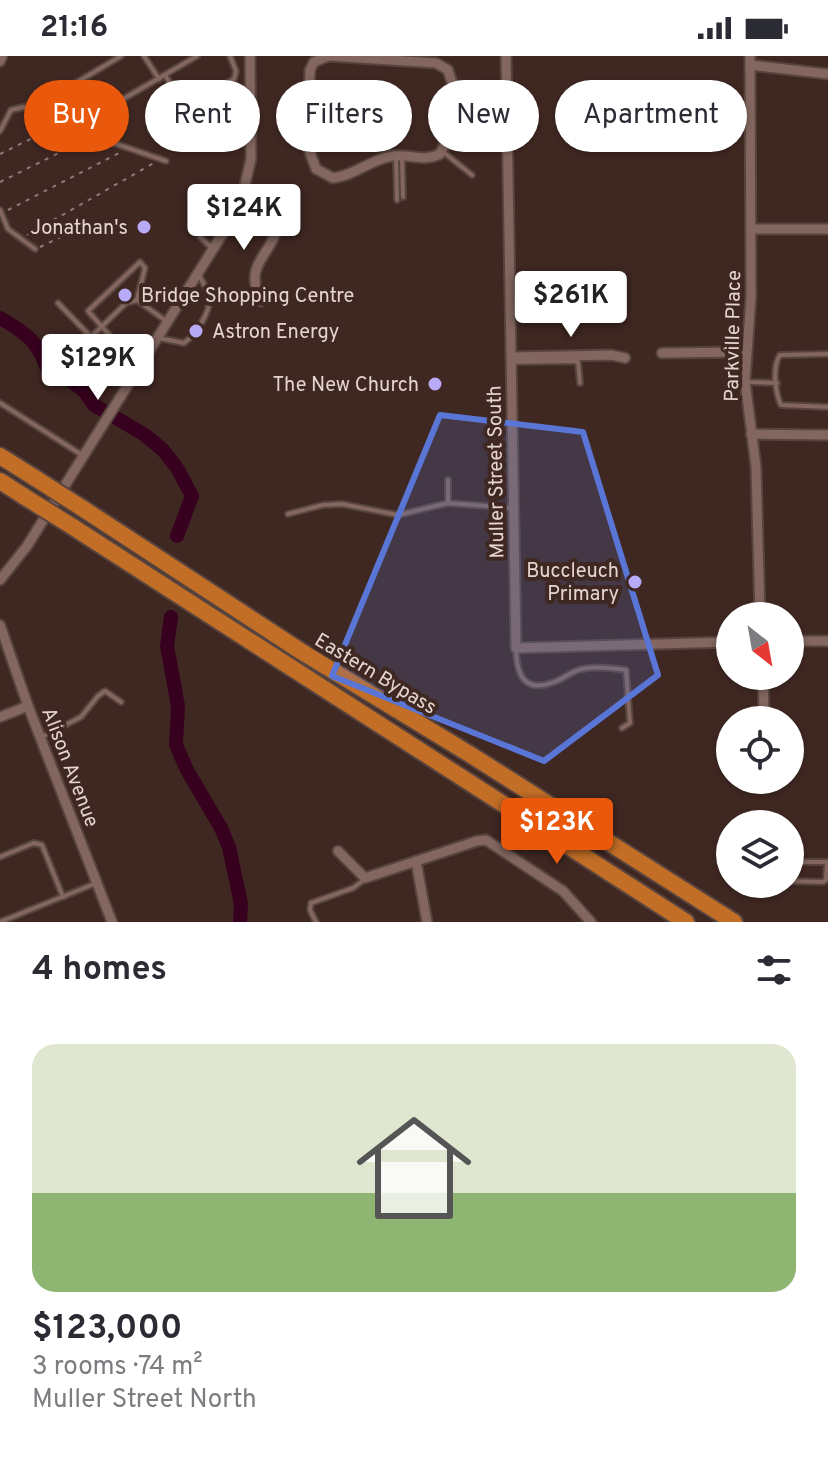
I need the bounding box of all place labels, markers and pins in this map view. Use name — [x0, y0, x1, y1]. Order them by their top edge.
pin: $124K — [188, 184, 300, 252]
place label: Jonathan's — [30, 216, 128, 242]
marker: Jonathan's — [135, 218, 153, 236]
pin: $261K — [515, 271, 627, 339]
place label: Bridge Shopping Centre — [141, 284, 354, 310]
marker: Bridge Shopping Centre — [116, 286, 134, 304]
place label: Astron Energy — [212, 320, 339, 346]
marker: Astron Energy — [187, 322, 205, 340]
pin: $129K — [42, 334, 154, 402]
place label: The New Church — [272, 373, 419, 399]
marker: The New Church — [426, 375, 444, 393]
place label: Buccleuch Primary — [526, 559, 619, 608]
marker: Buccleuch Primary — [626, 573, 644, 591]
pin: $123K — [501, 798, 613, 866]

